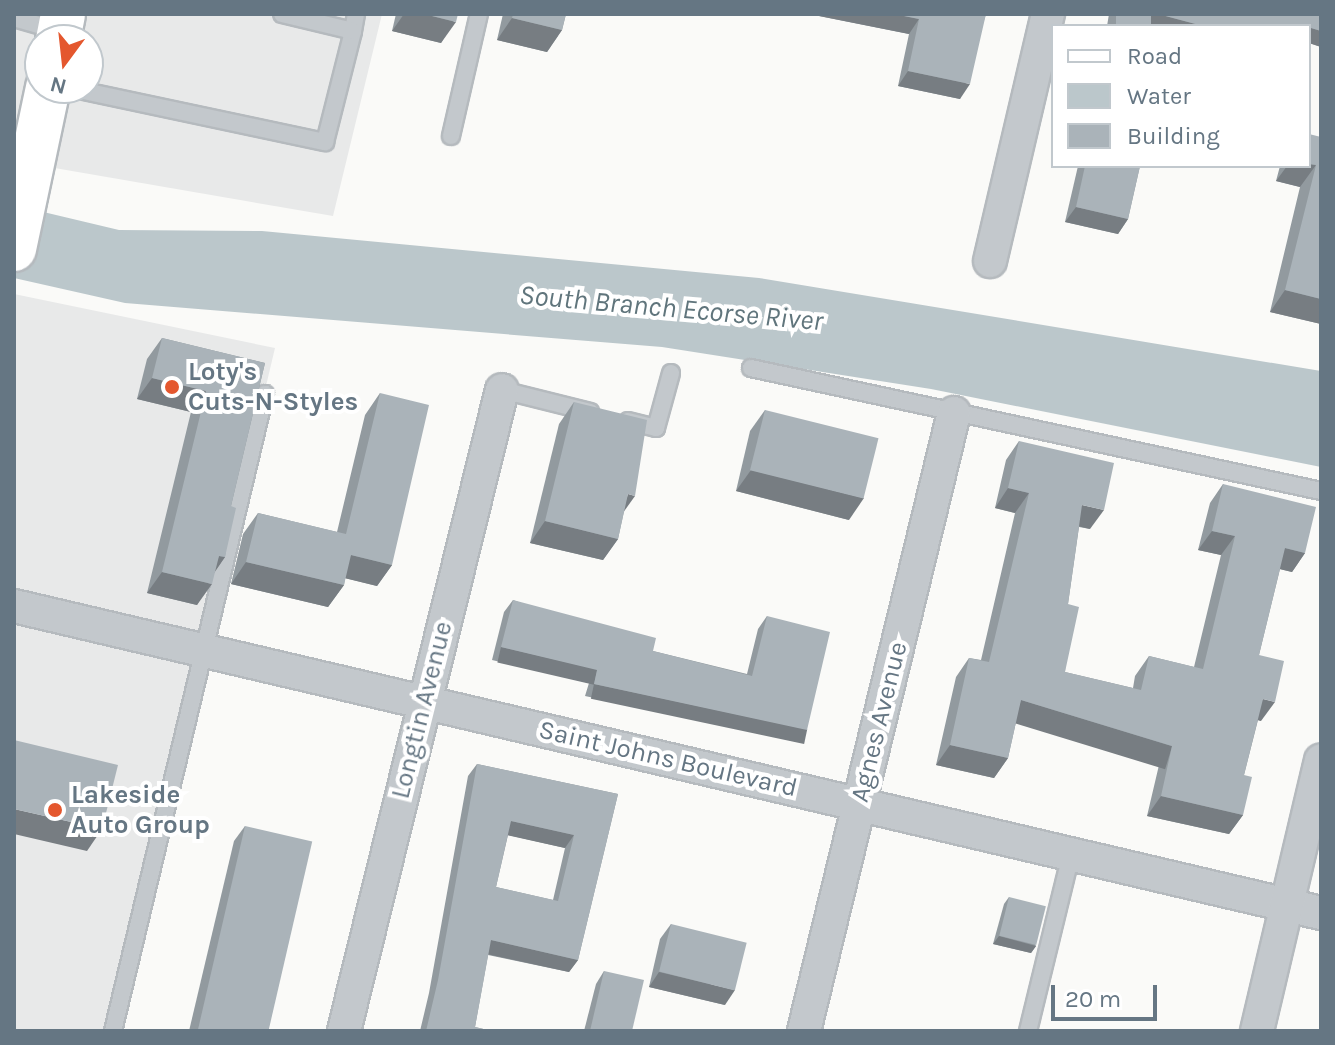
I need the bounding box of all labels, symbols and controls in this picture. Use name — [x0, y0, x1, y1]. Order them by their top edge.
north arrow — [24, 24, 104, 104]
legend — [1051, 24, 1311, 168]
text: Road — [1127, 42, 1182, 70]
text: N — [47, 71, 69, 100]
text: Water — [1127, 82, 1191, 110]
text: Building — [1127, 122, 1220, 150]
water label: South Branch Ecorse River — [518, 278, 824, 338]
place label: Loty's Cuts-N-Styles — [188, 356, 358, 418]
marker: Loty's Cuts-N-Styles — [163, 378, 181, 396]
street label: Longtin Avenue — [385, 618, 459, 802]
street label: Agnes Avenue — [844, 639, 914, 805]
street label: Saint Johns Boulevard — [536, 714, 800, 804]
place label: Lakeside Auto Group — [71, 779, 210, 840]
marker: Lakeside Auto Group — [46, 801, 64, 819]
scale bar — [1055, 969, 1161, 1019]
text: 20 m — [1065, 985, 1121, 1013]

